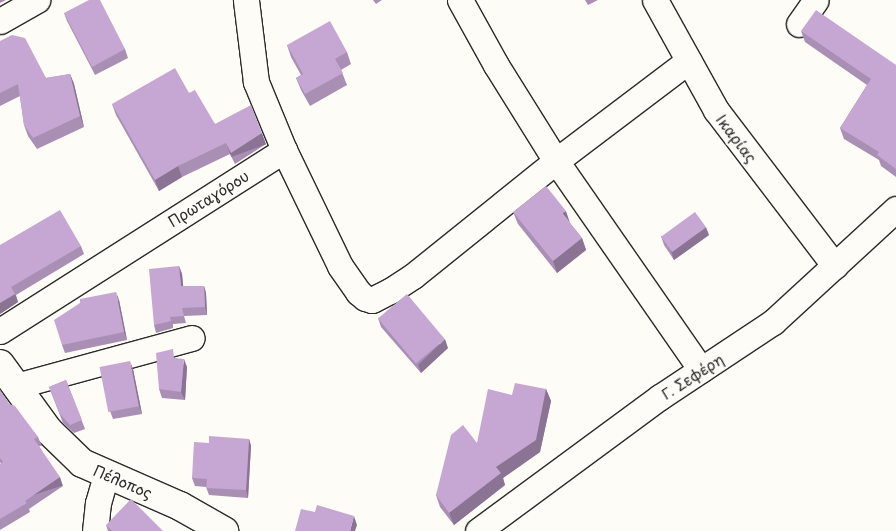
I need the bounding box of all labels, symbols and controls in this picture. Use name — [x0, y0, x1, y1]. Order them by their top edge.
street label: Ικαρίας — [713, 110, 761, 166]
street label: Πρωταγόρου — [164, 166, 252, 230]
street label: Γ. Σεφέρη — [658, 349, 726, 403]
street label: Πέλοπος — [91, 461, 155, 501]

